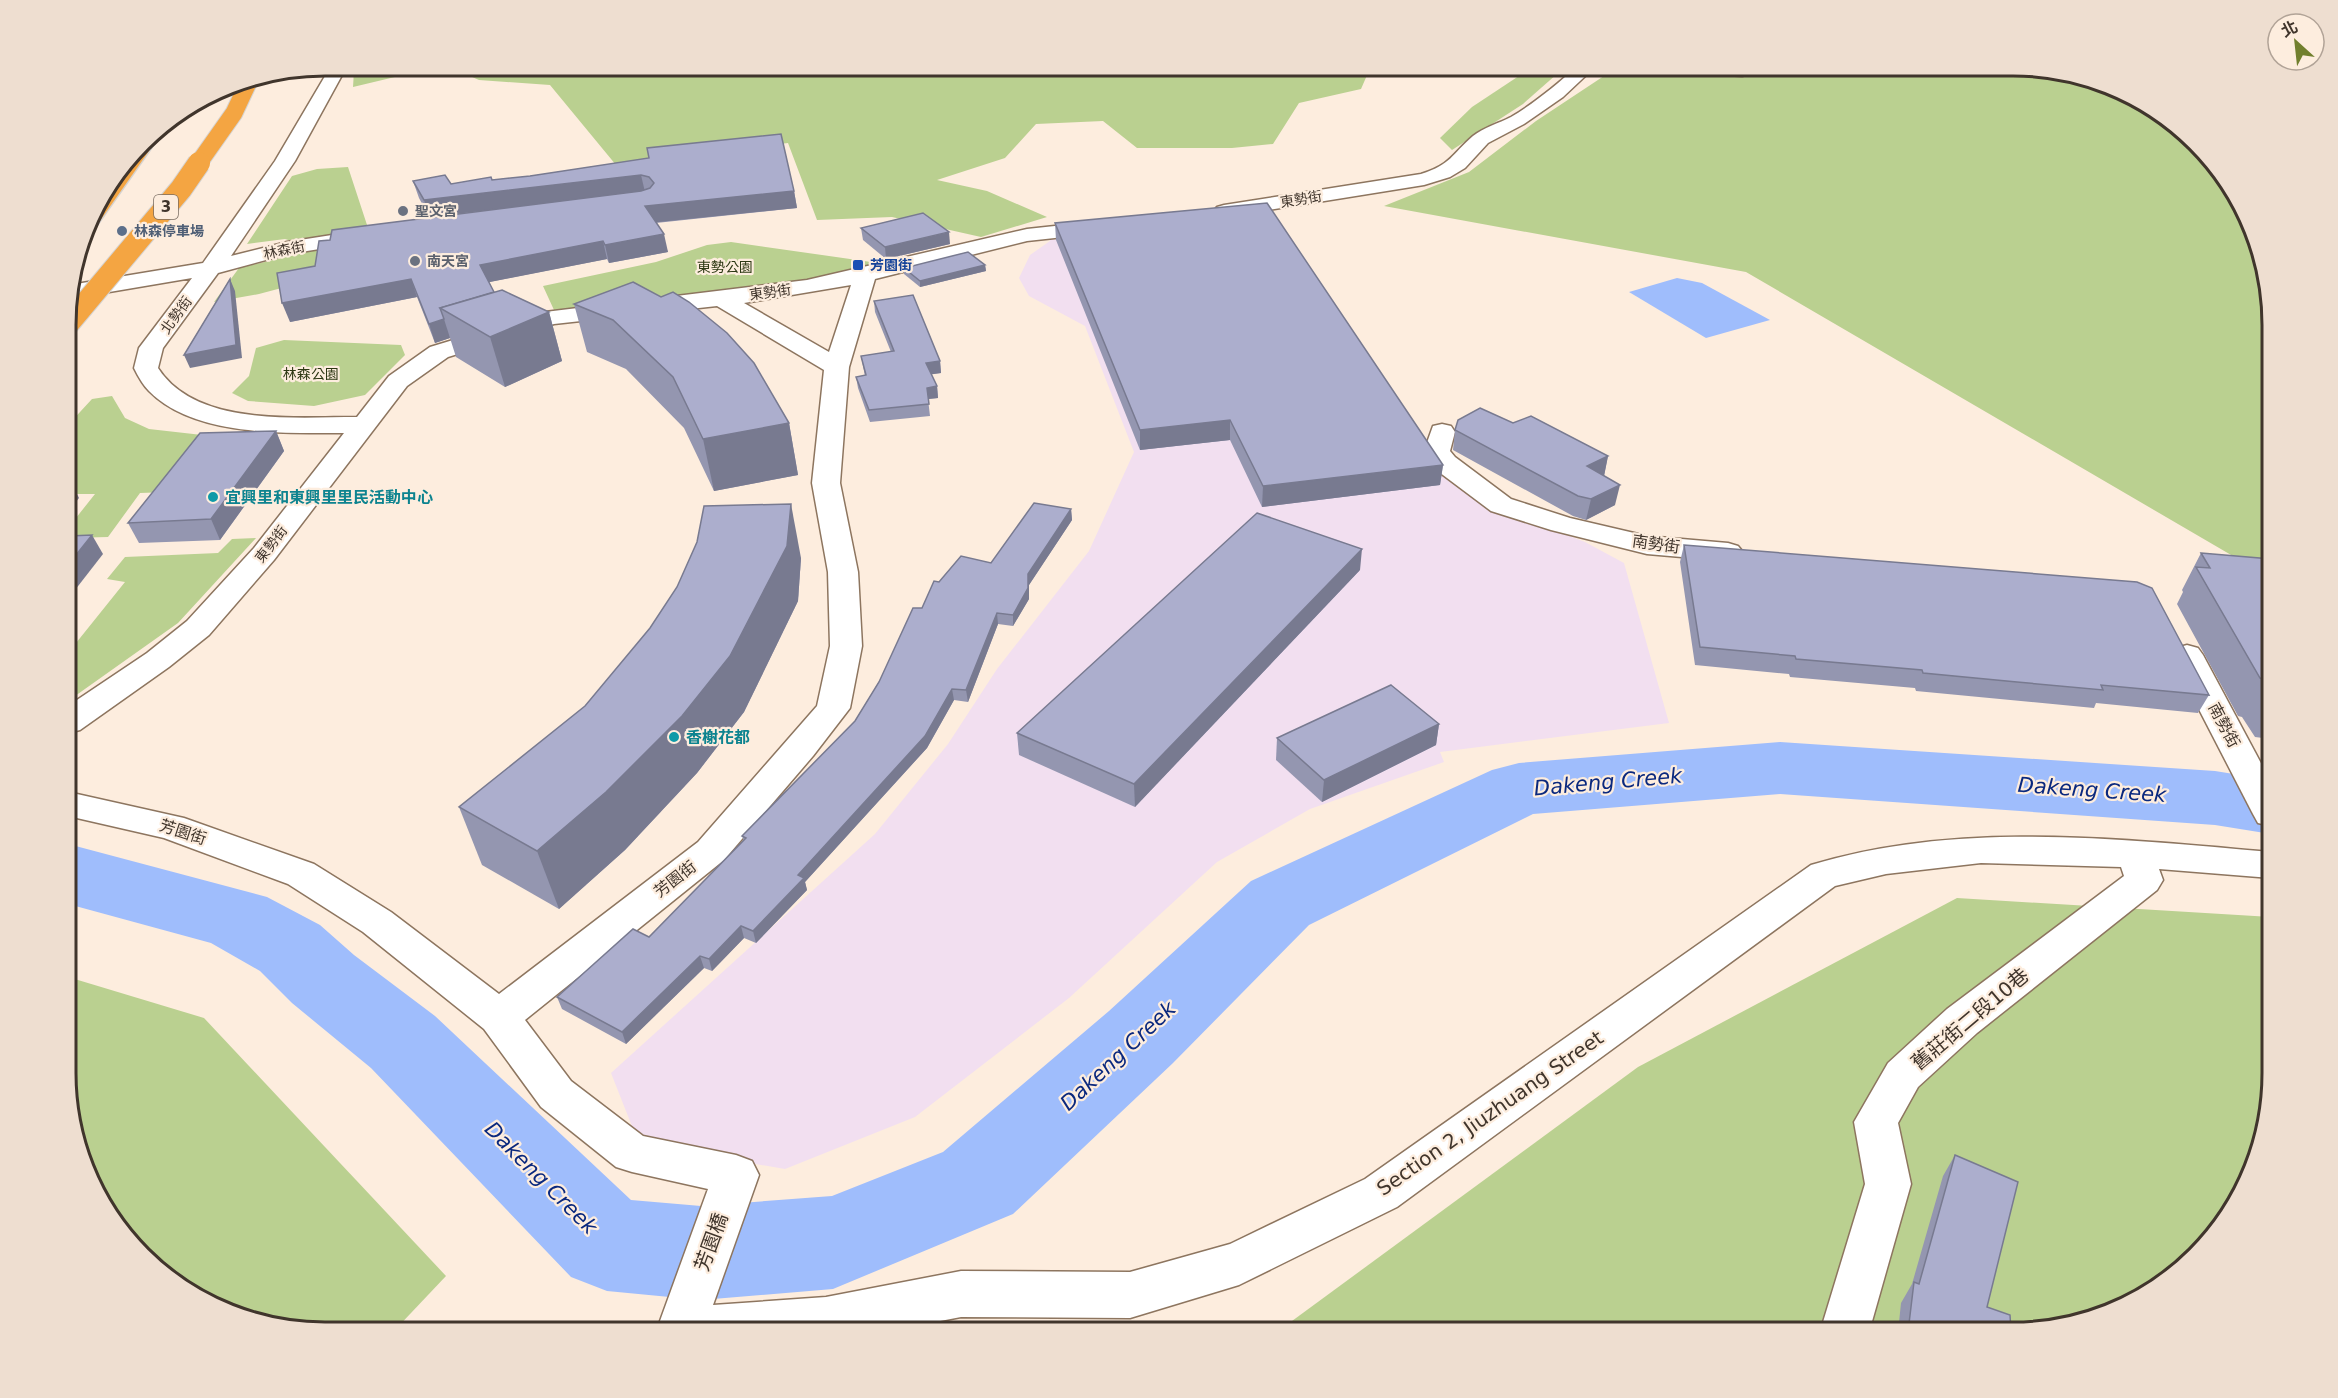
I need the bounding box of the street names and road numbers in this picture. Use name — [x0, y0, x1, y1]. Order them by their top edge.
street label: 東勢街 — [1279, 188, 1323, 210]
road number: 3 — [154, 195, 178, 219]
street label: 林森街 — [262, 238, 306, 262]
street label: 東勢街 — [748, 281, 792, 303]
street label: 北勢街 — [157, 293, 195, 337]
street label: 東勢街 — [252, 523, 290, 565]
street label: 南勢街 — [1631, 531, 1681, 557]
street label: 南勢街 — [2204, 699, 2244, 751]
street label: 芳園街 — [157, 816, 209, 848]
street label: 芳園街 — [650, 857, 700, 901]
street label: 舊莊街二段10巷 — [1907, 963, 2033, 1075]
street label: Section 2, Jiuzhuang Street — [1372, 1025, 1608, 1201]
street label: 芳園橋 — [689, 1210, 733, 1274]

